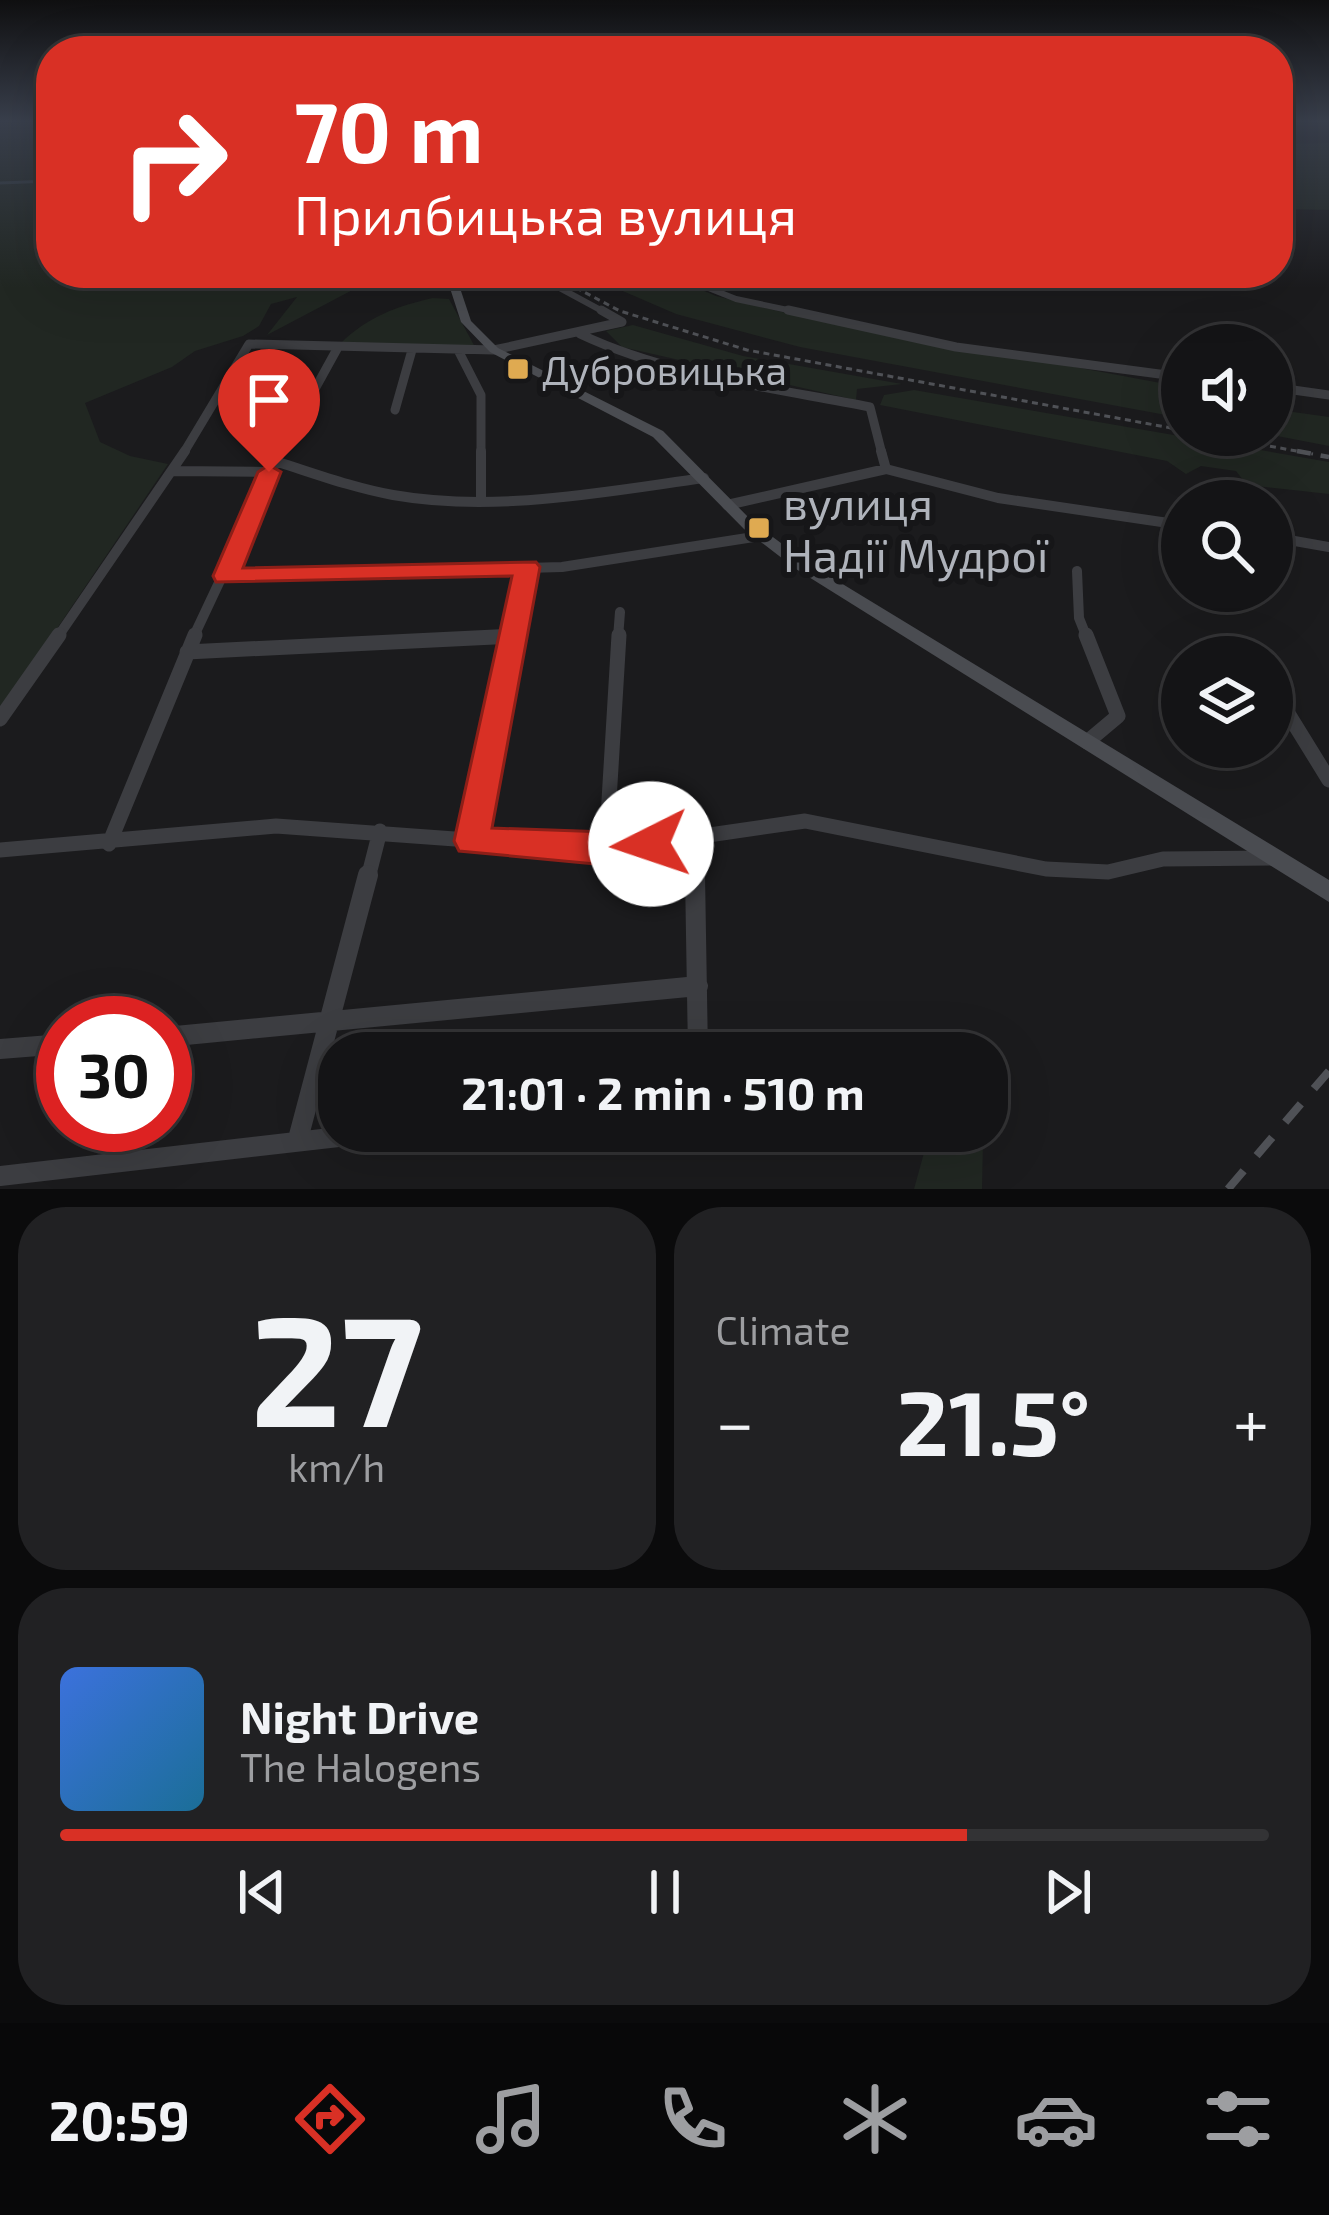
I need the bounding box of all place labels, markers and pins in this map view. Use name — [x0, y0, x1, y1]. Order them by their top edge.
place label: Дубровицька — [542, 346, 787, 394]
pin — [218, 349, 320, 472]
marker: Дубровицька — [505, 356, 531, 382]
place label: вулиця Надії Мудрої — [783, 475, 1049, 582]
marker: вулиця Надії Мудрої — [746, 515, 772, 541]

